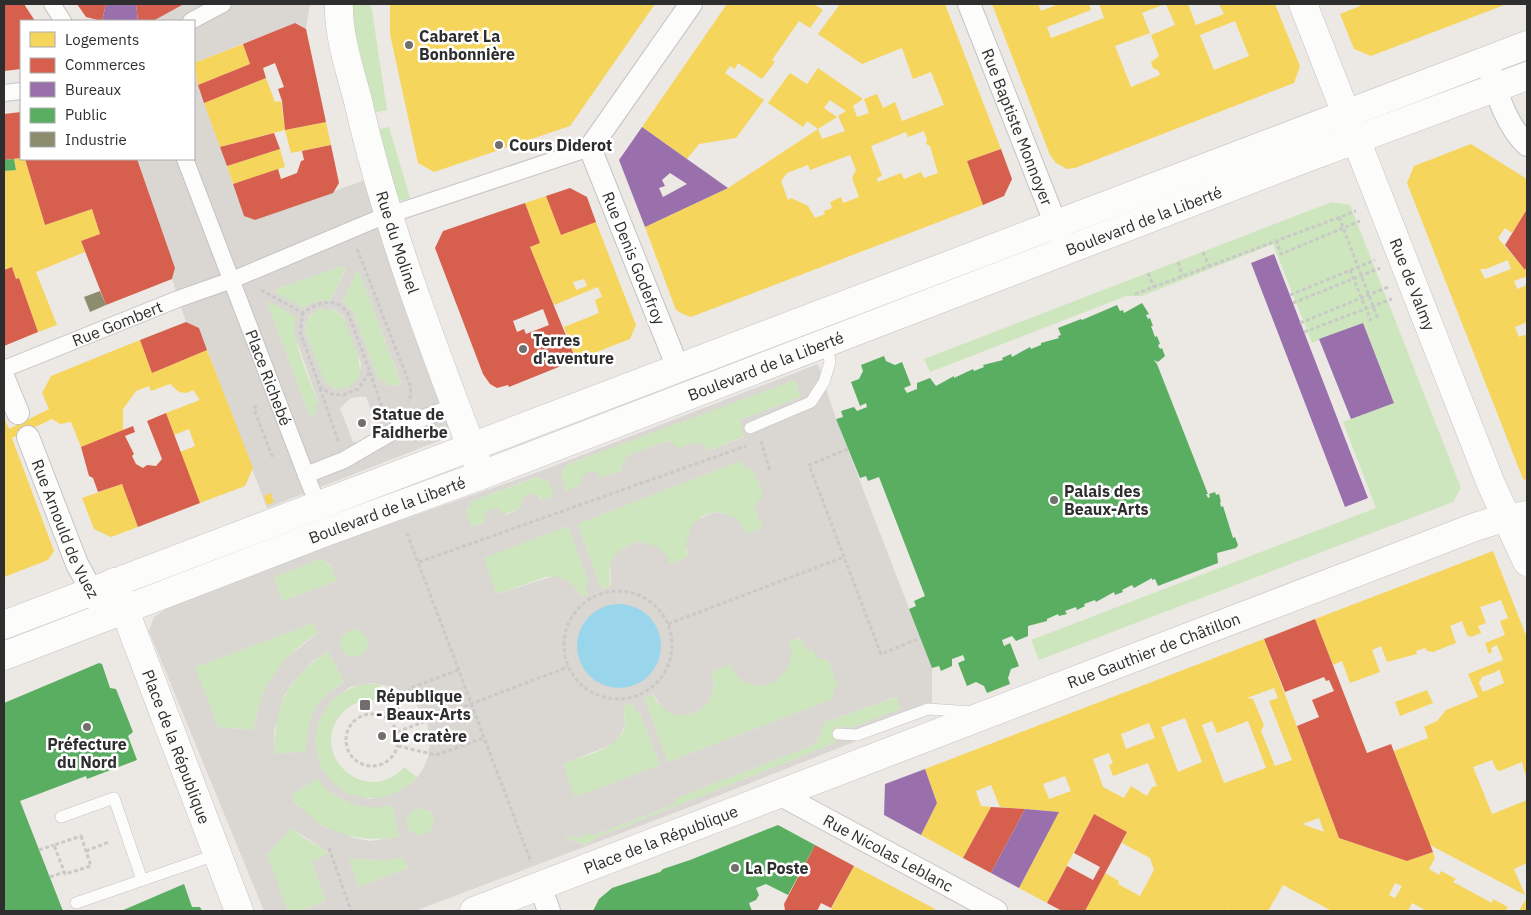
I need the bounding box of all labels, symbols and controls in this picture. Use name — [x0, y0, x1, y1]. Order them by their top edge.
legend — [20, 20, 195, 160]
place label: Cabaret La Bonbonnière — [419, 26, 515, 64]
text: Logements — [65, 30, 139, 49]
marker: Cabaret La Bonbonnière — [403, 39, 415, 51]
street label: Rue Baptiste Monnoyer — [977, 45, 1057, 208]
text: Commerces — [65, 55, 146, 74]
text: Bureaux — [65, 80, 122, 99]
text: Public — [65, 105, 107, 124]
text: Industrie — [65, 130, 127, 149]
place label: Cours Diderot — [509, 135, 612, 155]
marker: Cours Diderot — [493, 139, 505, 151]
street label: Boulevard de la Liberté — [1063, 182, 1225, 260]
street label: Rue Denis Godefroy — [598, 188, 670, 328]
street label: Rue du Molinel — [372, 189, 424, 296]
street label: Rue de Valmy — [1386, 235, 1440, 333]
street label: Rue Gombert — [69, 296, 165, 351]
street label: Place Richebé — [241, 327, 296, 429]
street label: Boulevard de la Liberté — [685, 327, 847, 405]
place label: Terres d'aventure — [533, 330, 614, 368]
marker: Terres d'aventure — [517, 343, 529, 355]
place label: Statue de Faidherbe — [372, 404, 448, 442]
marker: Statue de Faidherbe — [356, 417, 368, 429]
street label: Rue Arnould de Vuez — [27, 456, 104, 602]
street label: Boulevard de la Liberté — [306, 472, 468, 548]
place label: Palais des Beaux-Arts — [1064, 481, 1149, 519]
marker: Palais des Beaux-Arts — [1048, 494, 1060, 506]
street label: Rue Gauthier de Châtillon — [1064, 608, 1243, 692]
street label: Place de la République — [138, 666, 215, 827]
place label: République - Beaux-Arts — [376, 686, 471, 724]
marker: République - Beaux-Arts — [358, 698, 372, 712]
marker: Préfecture du Nord — [81, 721, 93, 733]
place label: Le cratère — [392, 726, 467, 746]
marker: Le cratère — [376, 730, 388, 742]
place label: Préfecture du Nord — [47, 734, 127, 772]
street label: Place de la République — [581, 801, 741, 878]
street label: Rue Nicolas Leblanc — [820, 810, 957, 896]
place label: La Poste — [745, 858, 809, 878]
marker: La Poste — [729, 862, 741, 874]

